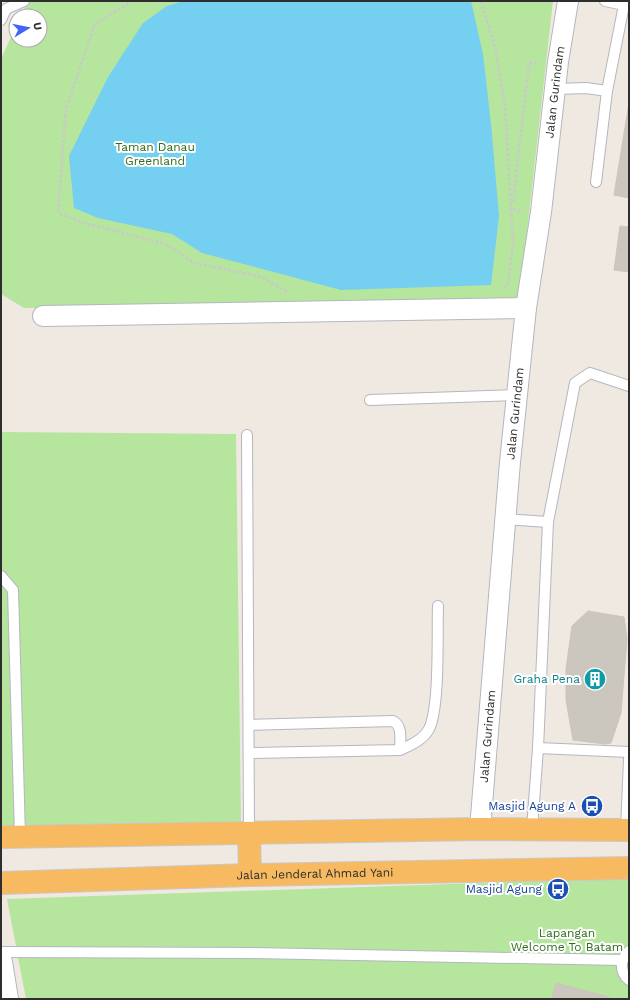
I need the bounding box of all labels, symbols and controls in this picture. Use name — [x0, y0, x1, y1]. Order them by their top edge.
north arrow — [8, 8, 48, 48]
text: U — [30, 21, 44, 32]
street label: Jalan Gurindam — [542, 45, 568, 139]
park label: Taman Danau Greenland — [115, 140, 195, 168]
street label: Jalan Gurindam — [503, 367, 527, 460]
building icon: Graha Pena — [582, 666, 608, 692]
place label: Graha Pena — [513, 672, 580, 686]
street label: Jalan Gurindam — [477, 689, 498, 783]
bus stop icon: Masjid Agung A — [579, 793, 605, 819]
place label: Masjid Agung A — [488, 799, 576, 813]
street label: Jalan Jenderal Ahmad Yani — [236, 865, 394, 882]
bus stop icon: Masjid Agung — [545, 876, 571, 902]
place label: Masjid Agung — [466, 882, 543, 896]
park label: Lapangan Welcome To Batam — [511, 926, 623, 954]

